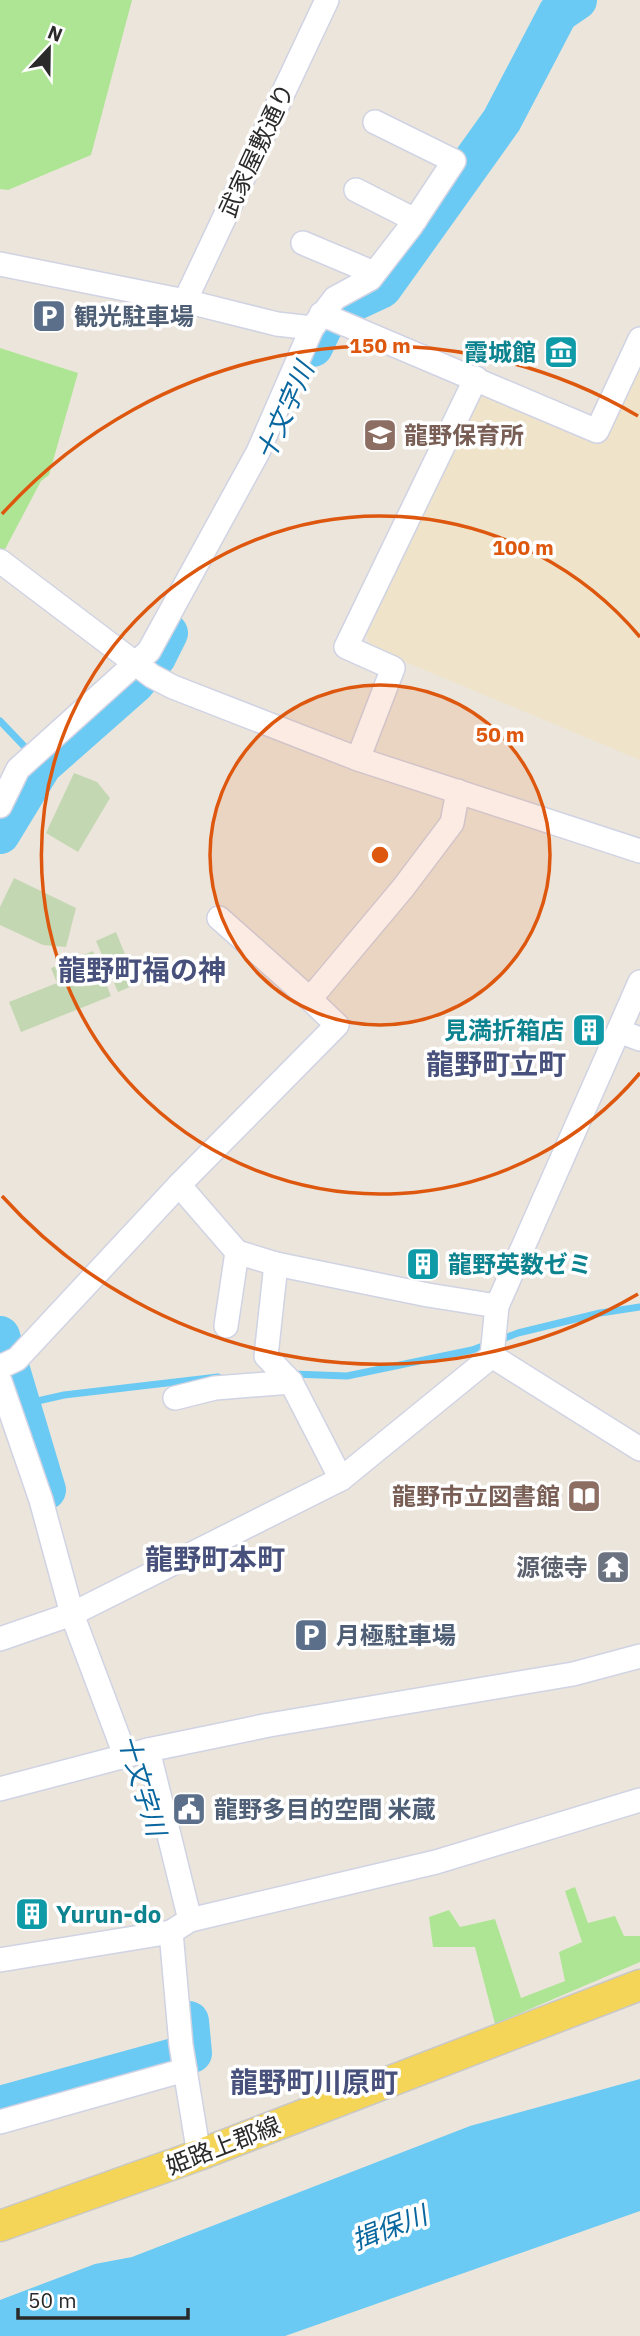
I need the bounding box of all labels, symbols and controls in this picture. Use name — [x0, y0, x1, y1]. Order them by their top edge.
north arrow — [14, 14, 84, 84]
text: N — [44, 20, 66, 47]
street label: 武家屋敷通り — [211, 78, 301, 222]
parking icon: 観光駐車場 — [30, 297, 68, 335]
place label: 観光駐車場 — [74, 300, 194, 332]
text: 150 m — [349, 331, 411, 359]
museum icon: 霞城館 — [542, 333, 580, 371]
place label: 霞城館 — [464, 336, 536, 368]
water label: 十文字川 — [247, 354, 322, 465]
school or university icon: 龍野保育所 — [361, 416, 399, 454]
place label: 龍野保育所 — [404, 419, 524, 451]
text: 100 m — [492, 533, 554, 561]
text: 50 m — [476, 720, 524, 748]
centre of rings — [368, 843, 392, 867]
district label: 龍野町福の神 — [58, 951, 226, 988]
building icon: 見満折箱店 — [570, 1011, 608, 1049]
place label: 見満折箱店 — [444, 1014, 564, 1046]
district label: 龍野町立町 — [426, 1045, 566, 1082]
building icon: 龍野英数ゼミ — [404, 1245, 442, 1283]
place label: 龍野英数ゼミ — [448, 1248, 592, 1280]
library icon: 龍野市立図書館 — [565, 1477, 603, 1515]
place label: 龍野市立図書館 — [392, 1480, 560, 1512]
district label: 龍野町本町 — [145, 1540, 285, 1577]
temple icon: 源徳寺 — [594, 1548, 632, 1586]
place label: 源徳寺 — [516, 1551, 588, 1583]
parking icon: 月極駐車場 — [292, 1616, 330, 1654]
place label: 月極駐車場 — [336, 1619, 456, 1651]
water label: 十文字川 — [112, 1730, 175, 1843]
public building icon: 龍野多目的空間 米蔵 — [170, 1790, 208, 1828]
place label: 龍野多目的空間 米蔵 — [214, 1793, 436, 1825]
building icon: Yurun-do — [13, 1895, 51, 1933]
place label: Yurun-do — [56, 1898, 161, 1930]
district label: 龍野町川原町 — [230, 2063, 398, 2100]
street label: 姫路上郡線 — [161, 2109, 285, 2181]
water label: 揖保川 — [346, 2196, 434, 2257]
scale bar — [18, 2276, 187, 2320]
text: 50 m — [28, 2286, 77, 2314]

